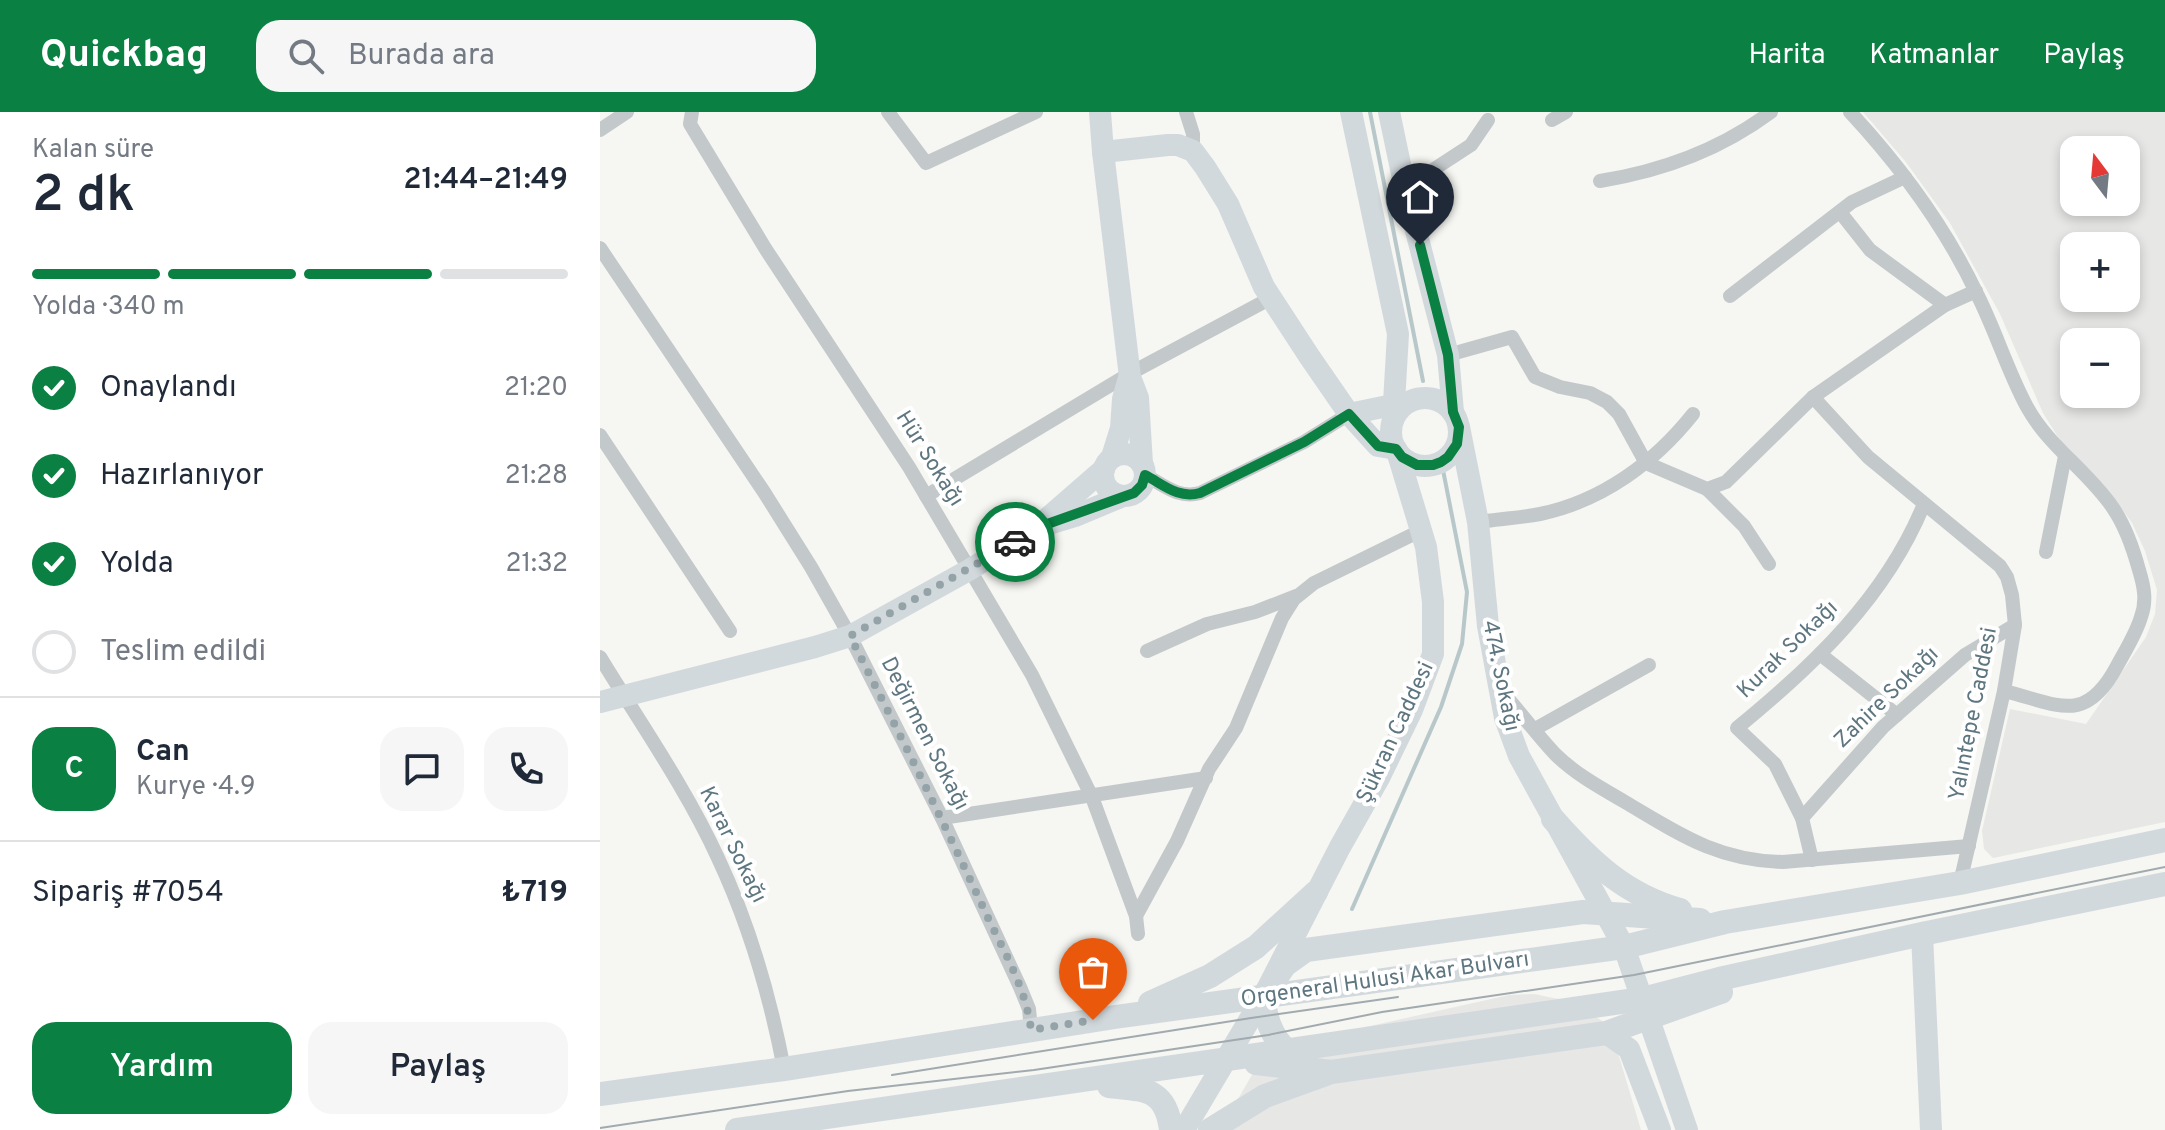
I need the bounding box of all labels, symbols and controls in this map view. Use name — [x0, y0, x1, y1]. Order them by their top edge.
search box — [256, 20, 816, 92]
text: Quickbag — [40, 32, 208, 81]
icon: search — [284, 34, 328, 78]
text: Burada ara — [348, 38, 495, 75]
text: Harita — [1749, 38, 1825, 74]
text: Katmanlar — [1869, 38, 1999, 74]
text: Paylaş — [2043, 38, 2125, 74]
text: Kalan süre — [32, 134, 154, 167]
north arrow — [2060, 136, 2140, 216]
map controls — [2060, 136, 2140, 408]
text: 21:44–21:49 — [403, 162, 568, 199]
pin — [1386, 163, 1454, 245]
text: 2 dk — [32, 164, 135, 230]
icon: home — [1398, 175, 1442, 219]
button: + — [2060, 232, 2140, 312]
text: Yolda · 340 m — [32, 291, 185, 324]
button: − — [2060, 328, 2140, 408]
icon: check — [32, 366, 76, 410]
text: Onaylandı — [100, 370, 237, 407]
text: 21:20 — [504, 372, 568, 405]
street label: Hür Sokağı — [889, 406, 969, 512]
icon: check — [32, 454, 76, 498]
text: Hazırlanıyor — [100, 458, 264, 495]
text: 21:28 — [505, 460, 568, 493]
courier — [975, 502, 1055, 582]
icon: car — [993, 520, 1037, 564]
icon: check — [32, 542, 76, 586]
text: Yolda — [100, 546, 174, 583]
text: 21:32 — [505, 548, 568, 581]
street label: Kurak Sokağı — [1732, 595, 1844, 705]
street label: 474. Sokağı — [1475, 618, 1525, 734]
street label: Yalıntepe Caddesi — [1944, 625, 2004, 803]
text: Teslim edildi — [100, 634, 266, 671]
street label: Zahire Sokağı — [1829, 641, 1945, 755]
street label: Değirmen Sokağı — [874, 653, 974, 815]
street label: Şükran Caddesi — [1351, 658, 1441, 808]
button: chat — [380, 727, 464, 811]
button: phone — [484, 727, 568, 811]
text: Can — [136, 734, 190, 771]
text: C — [64, 751, 84, 788]
text: Kurye · 4.9 — [136, 771, 256, 804]
street label: Karar Sokağı — [692, 782, 772, 908]
text: Sipariş #7054 — [32, 875, 224, 912]
text: ₺719 — [501, 875, 568, 912]
pin — [1059, 938, 1127, 1020]
street label: Orgeneral Hulusi Akar Bulvarı — [1239, 946, 1531, 1014]
icon: bag — [1071, 950, 1115, 994]
button: Yardım — [32, 1022, 292, 1114]
button: Paylaş — [308, 1022, 568, 1114]

